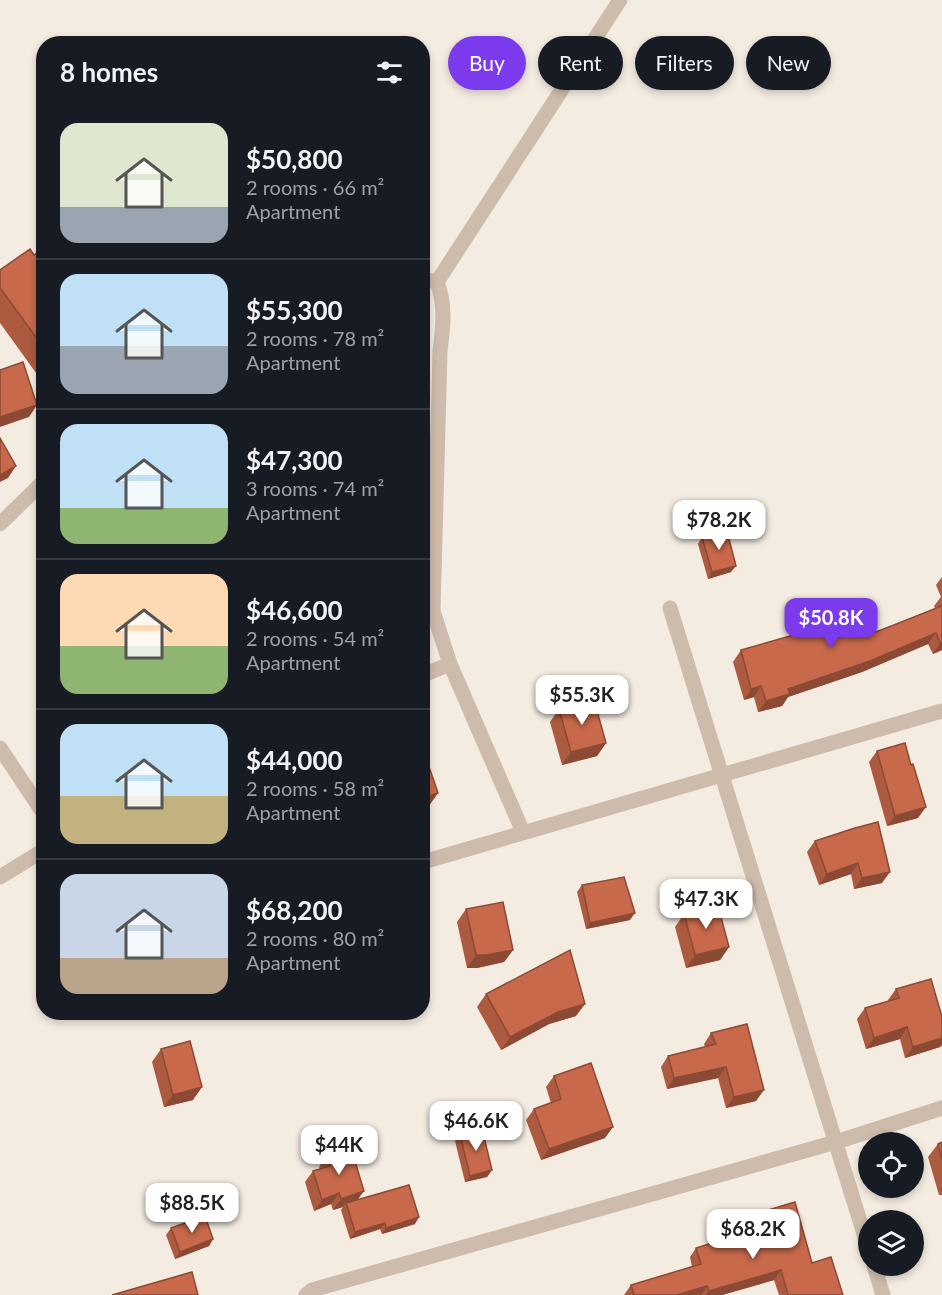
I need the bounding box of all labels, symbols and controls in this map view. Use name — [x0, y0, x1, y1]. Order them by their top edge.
chip: Buy — [448, 36, 526, 90]
chip: Rent — [538, 36, 623, 90]
chip: Filters — [635, 36, 734, 90]
chip: New — [746, 36, 831, 90]
text: 8 homes — [60, 56, 158, 88]
icon: filters — [373, 56, 406, 89]
text: $50,800 — [246, 143, 343, 175]
icon: home — [108, 147, 180, 219]
text: 2 rooms · 66 m² — [246, 175, 384, 199]
text: Apartment — [246, 199, 340, 223]
text: $55,300 — [246, 294, 343, 326]
icon: home — [108, 298, 180, 370]
text: 2 rooms · 78 m² — [246, 326, 384, 350]
text: Apartment — [246, 350, 340, 374]
text: $47,300 — [246, 444, 343, 476]
icon: home — [108, 448, 180, 520]
text: 3 rooms · 74 m² — [246, 476, 384, 500]
text: Apartment — [246, 500, 340, 524]
pin: $78.2K — [670, 500, 768, 551]
text: $78.2K — [687, 507, 751, 531]
text: $46,600 — [246, 594, 343, 626]
icon: home — [108, 598, 180, 670]
pin: $50.8K — [782, 598, 880, 649]
text: $50.8K — [799, 605, 863, 629]
text: 2 rooms · 54 m² — [246, 626, 384, 650]
text: Apartment — [246, 650, 340, 674]
pin: $55.3K — [533, 675, 631, 726]
text: $55.3K — [550, 682, 614, 706]
text: $44,000 — [246, 744, 343, 776]
icon: home — [108, 748, 180, 820]
text: 2 rooms · 58 m² — [246, 776, 384, 800]
text: Apartment — [246, 800, 340, 824]
pin: $47.3K — [657, 879, 755, 930]
text: $47.3K — [674, 886, 738, 910]
text: $68,200 — [246, 894, 343, 926]
icon: home — [108, 898, 180, 970]
text: 2 rooms · 80 m² — [246, 926, 384, 950]
text: Apartment — [246, 950, 340, 974]
pin: $46.6K — [427, 1101, 525, 1152]
text: $46.6K — [444, 1108, 508, 1132]
pin: $44K — [303, 1125, 375, 1176]
text: $44K — [315, 1132, 363, 1156]
map controls — [858, 1132, 924, 1276]
button: locate — [858, 1132, 924, 1198]
pin: $88.5K — [143, 1183, 241, 1234]
text: $88.5K — [160, 1190, 224, 1214]
pin: $68.2K — [704, 1209, 802, 1260]
button: layers — [858, 1210, 924, 1276]
text: $68.2K — [721, 1216, 785, 1240]

